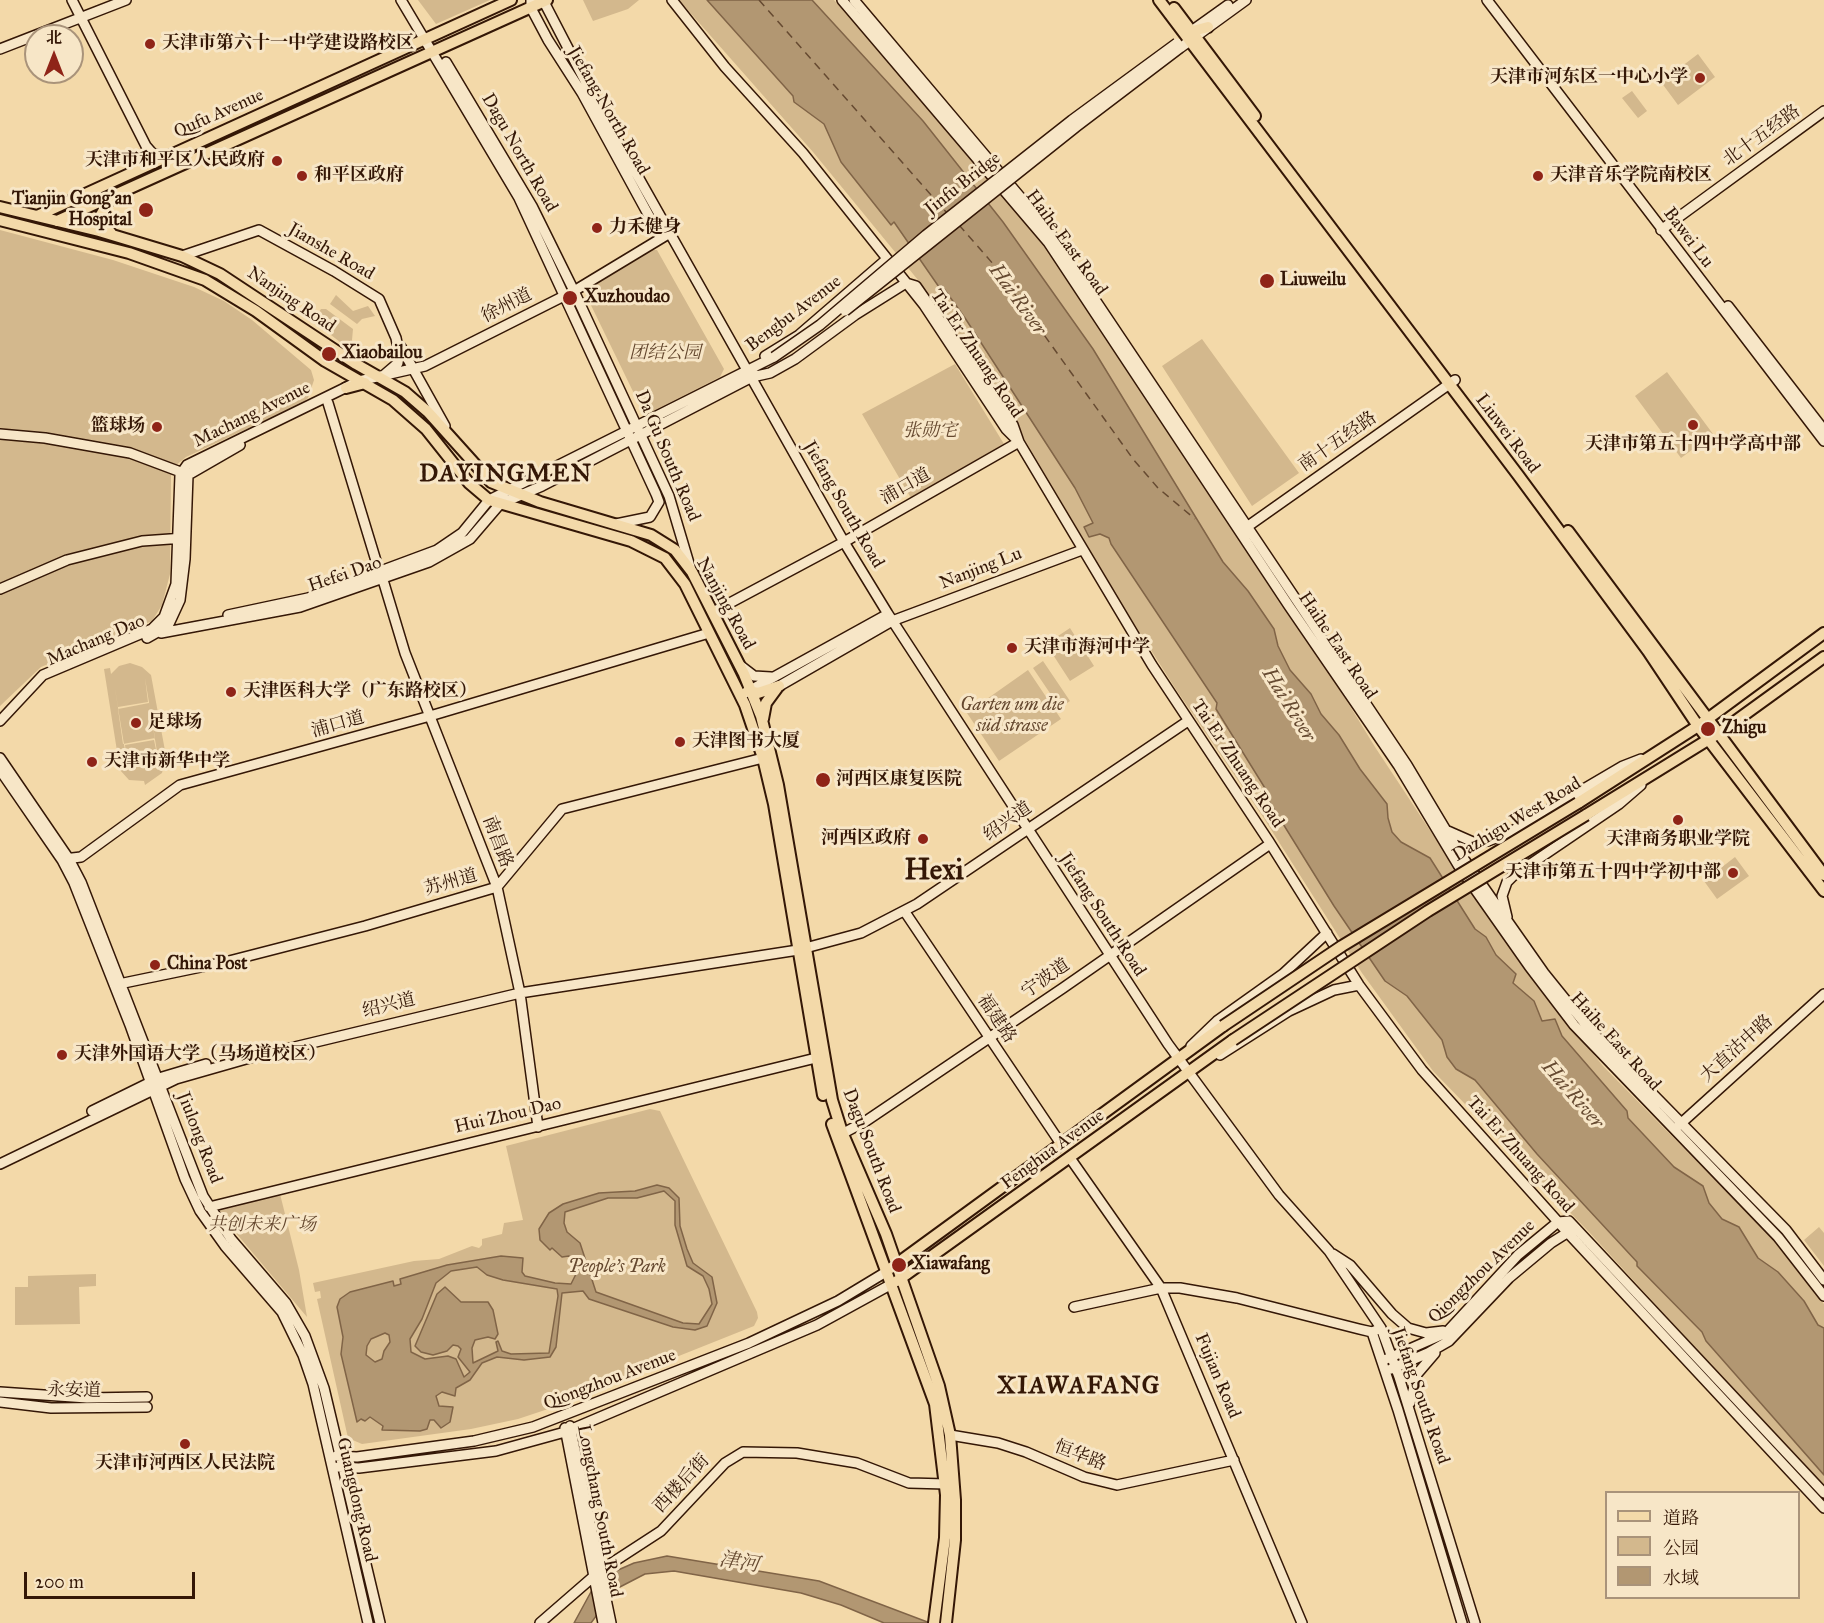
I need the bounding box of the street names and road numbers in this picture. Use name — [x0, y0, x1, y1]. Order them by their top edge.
street label: Jiefang North Road — [562, 43, 654, 179]
street label: Qufu Avenue — [171, 85, 267, 143]
street label: Dagu North Road — [476, 90, 562, 216]
street label: 北十五经路 — [1719, 101, 1805, 171]
street label: Jinfu Bridge — [921, 148, 1005, 220]
street label: Haihe East Road — [1020, 186, 1112, 300]
street label: Bawei Lu — [1658, 203, 1718, 273]
street label: Jianshe Road — [284, 219, 378, 285]
street label: Nanjing Road — [243, 263, 339, 337]
street label: Bengbu Avenue — [742, 271, 846, 357]
street label: 徐州道 — [478, 284, 536, 328]
street label: Tai Er Zhuang Road — [925, 286, 1027, 422]
street label: Machang Avenue — [190, 377, 314, 453]
street label: Da Gu South Road — [630, 387, 704, 525]
street label: Liuwei Road — [1470, 390, 1544, 478]
street label: 南十五经路 — [1295, 407, 1381, 477]
street label: Jiefang South Road — [798, 438, 888, 572]
street label: 浦口道 — [877, 464, 935, 510]
street label: Nanjing Lu — [937, 543, 1025, 595]
street label: Hefei Dao — [305, 552, 385, 598]
street label: Nanjing Road — [691, 554, 759, 654]
street label: Haihe East Road — [1293, 588, 1381, 704]
street label: Machang Dao — [44, 611, 148, 671]
street label: Tai Er Zhuang Road — [1186, 696, 1288, 832]
street label: 浦口道 — [309, 707, 367, 743]
street label: Dazhigu West Road — [1449, 773, 1585, 867]
street label: 绍兴道 — [980, 798, 1036, 846]
street label: 南昌路 — [477, 813, 517, 871]
street label: Jiefang South Road — [1054, 849, 1150, 981]
street label: 苏州道 — [422, 865, 480, 901]
street label: 宁波道 — [1018, 955, 1074, 1003]
street label: Haihe East Road — [1565, 988, 1665, 1096]
street label: 绍兴道 — [360, 989, 418, 1023]
street label: 福建路 — [972, 991, 1020, 1047]
street label: 大直沽中路 — [1696, 1011, 1778, 1087]
street label: Dagu South Road — [837, 1086, 905, 1216]
street label: Jiulong Road — [172, 1089, 226, 1187]
street label: Tai Er Zhuang Road — [1462, 1092, 1578, 1218]
street label: Hui Zhou Dao — [453, 1093, 563, 1139]
street label: Fenghua Avenue — [997, 1105, 1109, 1195]
street label: Qiongzhou Avenue — [1424, 1216, 1540, 1328]
street label: Jiefang South Road — [1386, 1325, 1454, 1467]
street label: Fujian Road — [1189, 1330, 1245, 1422]
street label: Qiongzhou Avenue — [541, 1345, 679, 1415]
street label: 永安道 — [47, 1380, 101, 1402]
street label: Longchang South Road — [572, 1423, 626, 1599]
street label: Guangdong Road — [331, 1436, 381, 1564]
street label: 恒华路 — [1051, 1436, 1109, 1476]
street label: 西楼后街 — [650, 1450, 714, 1518]

